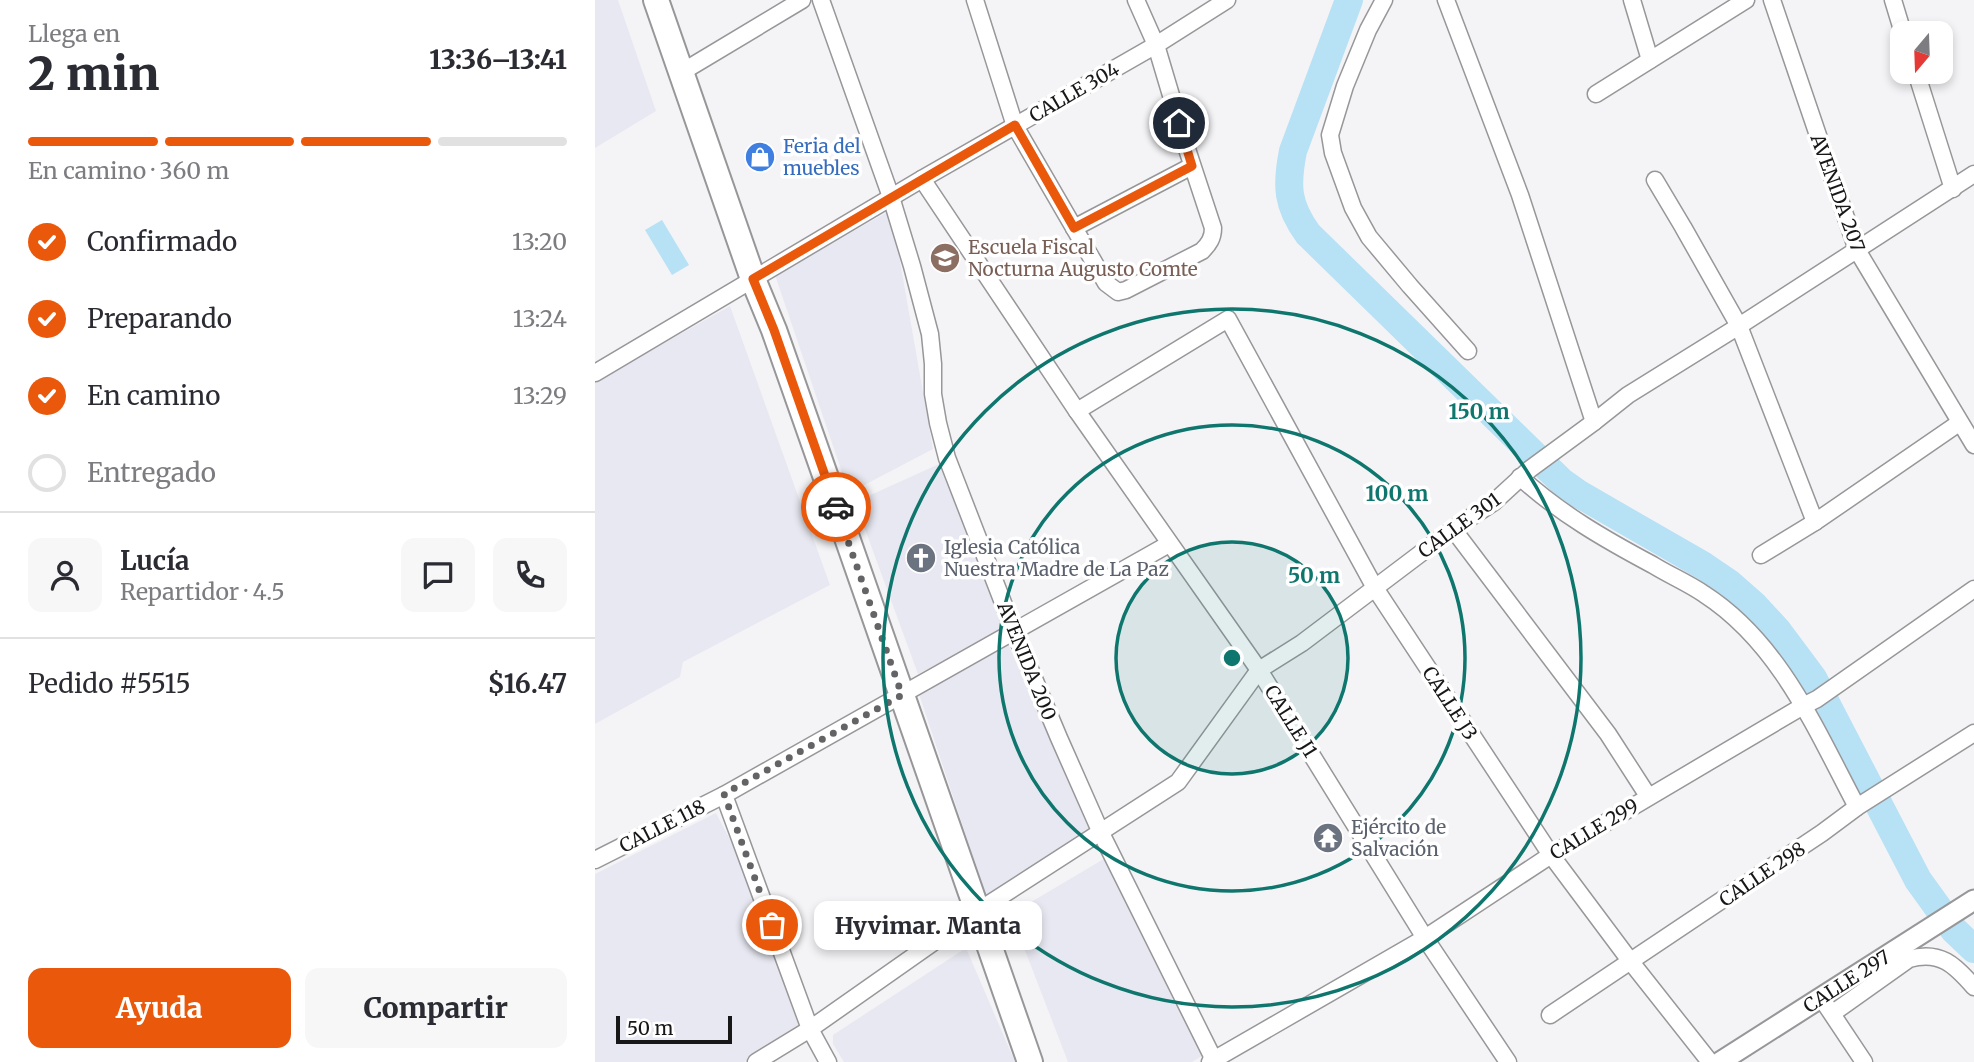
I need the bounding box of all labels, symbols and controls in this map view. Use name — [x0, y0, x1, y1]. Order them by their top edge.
text: Llega en — [28, 19, 120, 48]
north arrow — [1890, 21, 1953, 84]
map controls — [1890, 21, 1953, 84]
text: 13:36–13:41 — [429, 43, 567, 76]
text: 2 min — [28, 45, 160, 103]
street label: CALLE 304 — [1025, 56, 1124, 127]
pin — [1149, 93, 1209, 153]
icon: home — [1160, 104, 1198, 142]
street label: AVENIDA 207 — [1805, 130, 1870, 255]
place label: Feria del muebles — [783, 134, 861, 180]
shop icon: Feria del muebles — [743, 140, 777, 174]
text: En camino · 360 m — [28, 156, 229, 185]
icon: check — [28, 223, 66, 261]
text: Confirmado — [87, 225, 237, 258]
text: 13:20 — [512, 227, 567, 256]
place label: Escuela Fiscal Nocturna Augusto Comte — [968, 235, 1198, 281]
school or university icon: Escuela Fiscal Nocturna Augusto Comte — [928, 241, 962, 275]
icon: check — [28, 300, 66, 338]
text: Preparando — [87, 302, 232, 335]
text: 13:24 — [513, 304, 567, 333]
icon: check — [28, 377, 66, 415]
text: En camino — [87, 379, 220, 412]
text: 13:29 — [513, 381, 567, 410]
text: 150 m — [1448, 398, 1510, 425]
text: Entregado — [87, 456, 216, 489]
courier — [801, 472, 871, 542]
text: 100 m — [1366, 480, 1428, 507]
street label: CALLE 301 — [1413, 487, 1505, 563]
icon: car — [817, 488, 855, 526]
place label: Iglesia Católica Nuestra Madre de La Paz — [944, 535, 1169, 581]
button: person — [28, 538, 102, 612]
button: chat — [401, 538, 475, 612]
button: phone — [493, 538, 567, 612]
church icon: Iglesia Católica Nuestra Madre de La Paz — [904, 541, 938, 575]
text: Lucía — [120, 544, 189, 577]
text: 50 m — [1288, 562, 1340, 589]
text: Repartidor · 4.5 — [120, 577, 285, 606]
street label: AVENIDA 200 — [992, 597, 1062, 724]
centre of rings — [1220, 646, 1244, 670]
street label: CALLE J3 — [1417, 662, 1483, 744]
text: Pedido #5515 — [28, 667, 191, 700]
text: $16.47 — [487, 667, 567, 700]
street label: CALLE J1 — [1259, 680, 1323, 762]
street label: CALLE 299 — [1545, 793, 1643, 865]
street label: CALLE 118 — [615, 794, 709, 858]
place label: Ejército de Salvación — [1351, 815, 1446, 861]
temple icon: Ejército de Salvación — [1311, 821, 1345, 855]
street label: CALLE 298 — [1714, 836, 1810, 912]
pin — [742, 895, 802, 955]
callout: Hyvimar. Manta — [814, 900, 1041, 950]
icon: bag — [753, 906, 791, 944]
text: Hyvimar. Manta — [835, 911, 1021, 940]
street label: CALLE 297 — [1798, 945, 1895, 1018]
button: Ayuda — [28, 968, 291, 1048]
button: Compartir — [305, 968, 567, 1048]
scale bar — [616, 1013, 731, 1045]
text: 50 m — [627, 1016, 673, 1040]

